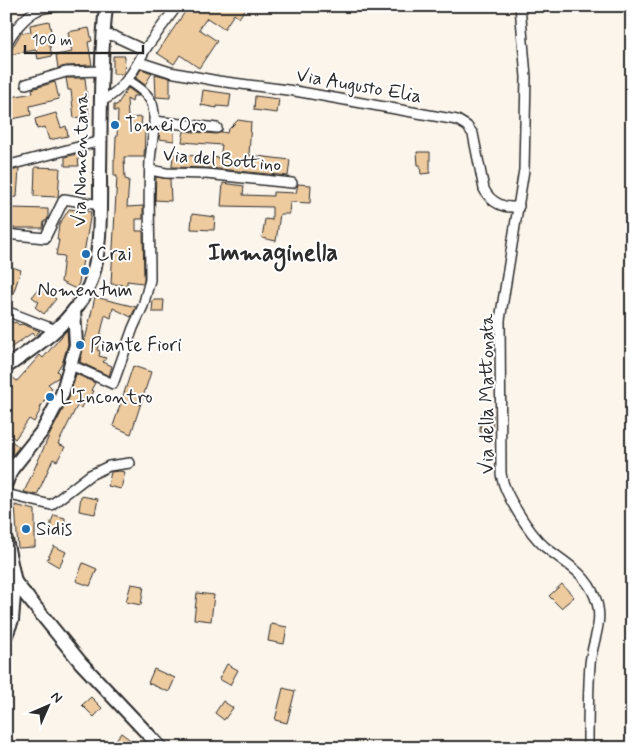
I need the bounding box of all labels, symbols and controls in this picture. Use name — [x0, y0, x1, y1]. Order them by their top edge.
scale bar — [25, 22, 142, 54]
text: 100 m — [32, 31, 72, 51]
street label: Via Augusto Elia — [294, 63, 424, 110]
street label: Via Nomentana — [67, 92, 95, 227]
place label: Tomei Oro — [125, 113, 207, 138]
marker: Tomei Oro — [109, 119, 121, 131]
street label: Via del Bottino — [162, 142, 282, 178]
district label: Immaginella — [208, 238, 338, 272]
place label: Crai — [96, 242, 132, 267]
marker: Crai — [80, 248, 92, 260]
marker: Nomentum — [79, 265, 91, 277]
place label: Nomentum — [37, 278, 133, 303]
street label: Via della Mattonata — [475, 313, 500, 474]
place label: Piante Fiori — [90, 333, 182, 358]
marker: Piante Fiori — [74, 339, 86, 351]
place label: L'Incontro — [60, 385, 153, 410]
marker: L'Incontro — [44, 391, 56, 403]
place label: Sidis — [36, 517, 72, 542]
marker: Sidis — [20, 523, 32, 535]
north arrow — [22, 682, 72, 732]
text: N — [47, 688, 66, 707]

